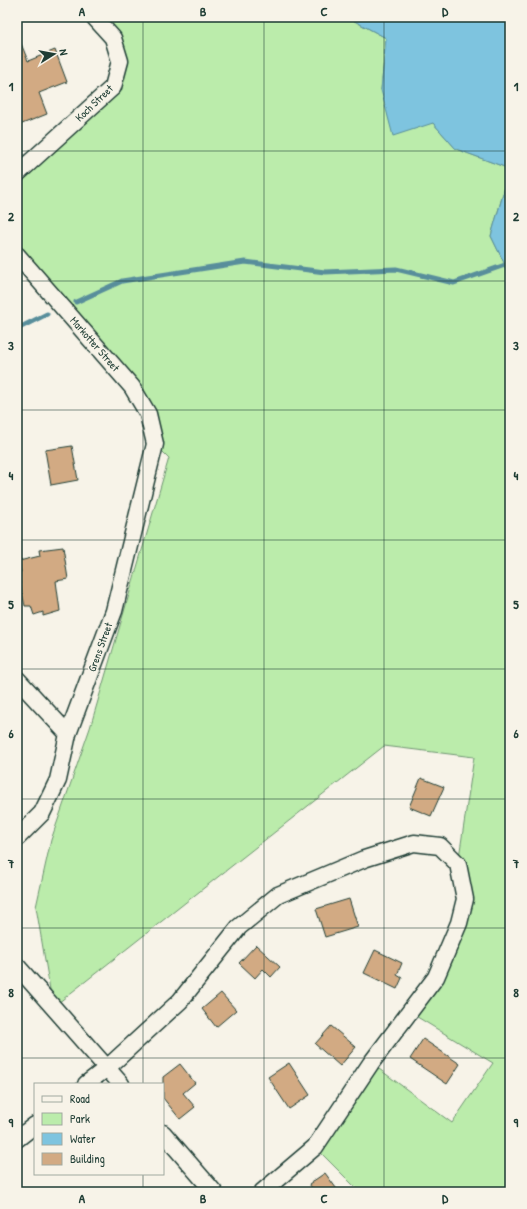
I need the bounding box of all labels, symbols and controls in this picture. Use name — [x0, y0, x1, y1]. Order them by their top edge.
text: A — [79, 2, 86, 20]
text: B — [200, 2, 207, 20]
text: C — [320, 2, 328, 20]
text: D — [442, 2, 449, 20]
north arrow — [34, 34, 74, 74]
text: N — [56, 48, 71, 56]
text: 1 — [9, 77, 14, 95]
text: 1 — [514, 77, 519, 95]
street label: Koch Street — [72, 81, 116, 124]
text: 2 — [8, 207, 15, 225]
text: 2 — [513, 207, 520, 225]
street label: Markotter Street — [67, 314, 123, 375]
text: 3 — [8, 336, 14, 354]
text: 3 — [513, 336, 519, 354]
text: 4 — [9, 466, 14, 484]
text: 4 — [514, 466, 519, 484]
text: 5 — [8, 595, 14, 613]
text: 5 — [513, 595, 519, 613]
street label: Grens Street — [85, 620, 115, 673]
text: 6 — [8, 724, 14, 742]
text: 6 — [513, 724, 519, 742]
text: 7 — [7, 854, 15, 872]
text: 7 — [512, 854, 520, 872]
text: 8 — [8, 983, 14, 1001]
text: 8 — [513, 983, 519, 1001]
legend — [34, 1083, 164, 1175]
text: Road — [70, 1090, 90, 1107]
text: Park — [70, 1110, 90, 1127]
text: 9 — [9, 1113, 14, 1131]
text: 9 — [514, 1113, 519, 1131]
text: Water — [70, 1130, 96, 1147]
text: Building — [70, 1150, 105, 1167]
text: A — [79, 1189, 86, 1207]
text: B — [200, 1189, 207, 1207]
text: C — [320, 1189, 328, 1207]
text: D — [442, 1189, 449, 1207]

